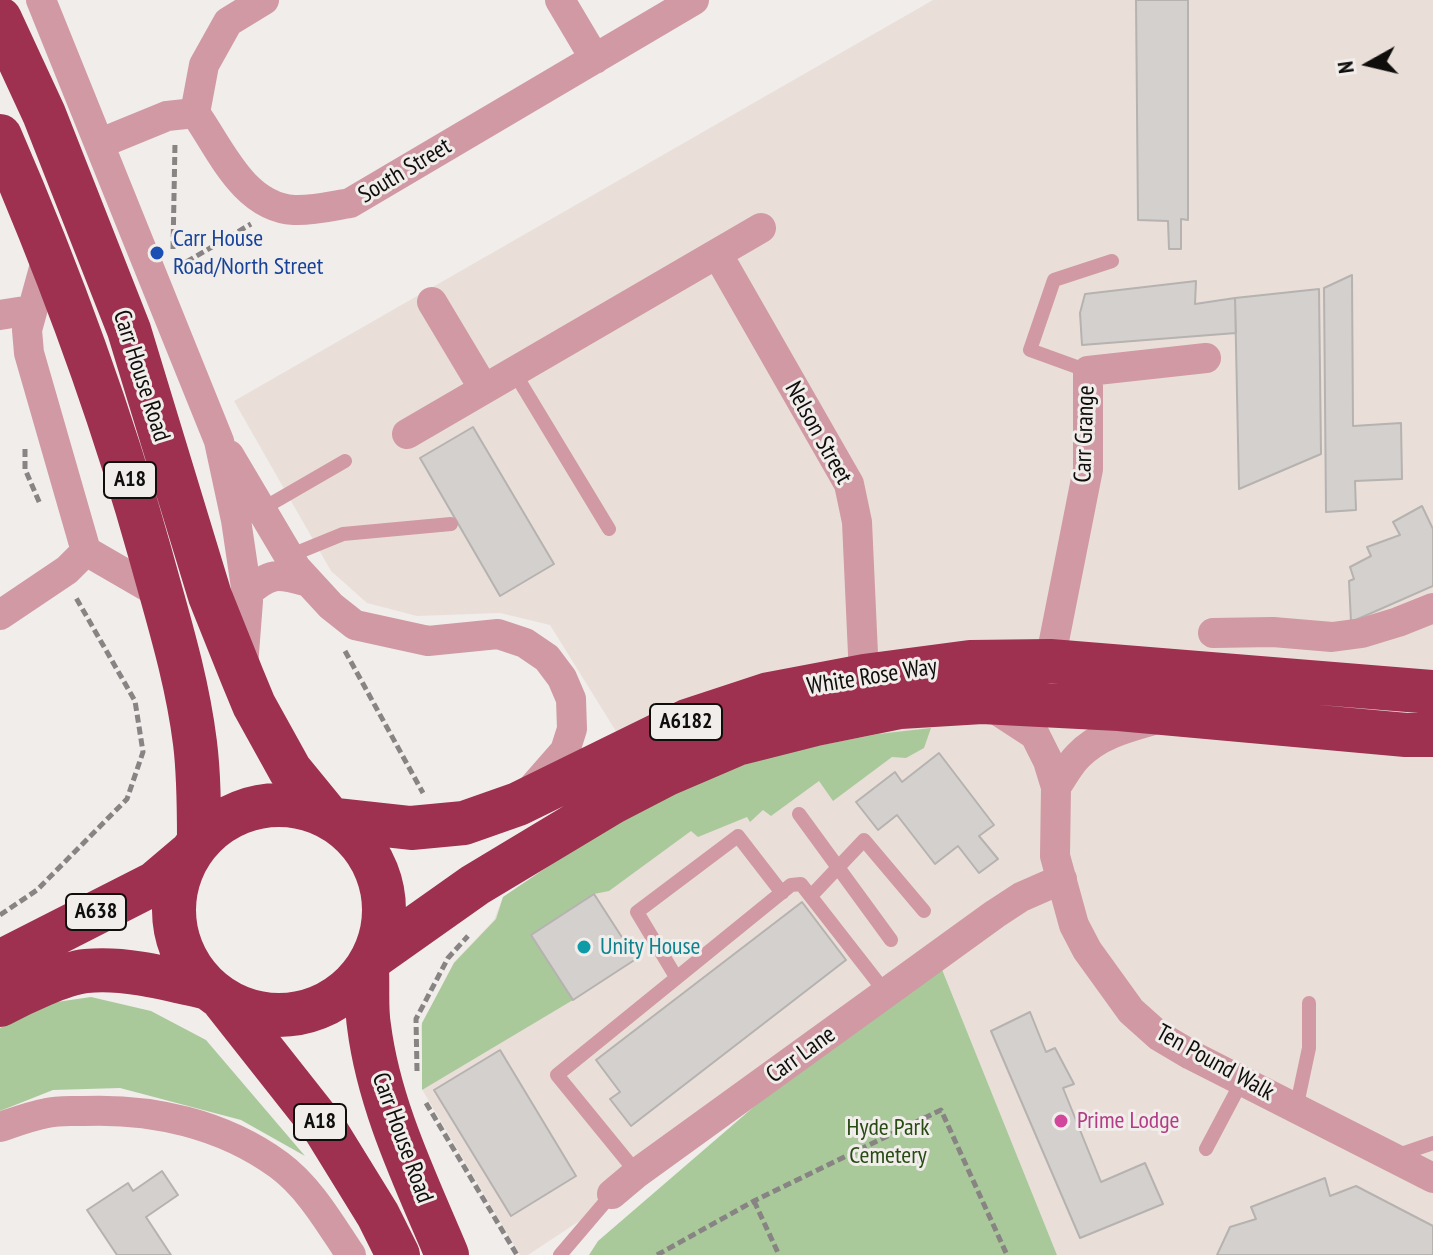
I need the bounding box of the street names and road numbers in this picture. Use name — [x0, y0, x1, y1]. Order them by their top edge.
street label: South Street — [353, 132, 457, 210]
street label: Carr House Road — [106, 307, 176, 445]
street label: Nelson Street — [778, 377, 858, 489]
street label: Carr Grange — [1069, 385, 1101, 483]
road number: A18 — [104, 462, 156, 498]
street label: White Rose Way — [805, 653, 939, 701]
road number: A6182 — [650, 704, 722, 740]
road number: A638 — [66, 894, 126, 930]
street label: Ten Pound Walk — [1151, 1019, 1279, 1107]
street label: Carr Lane — [761, 1020, 841, 1090]
street label: Carr House Road — [365, 1069, 439, 1207]
road number: A18 — [294, 1104, 346, 1140]

